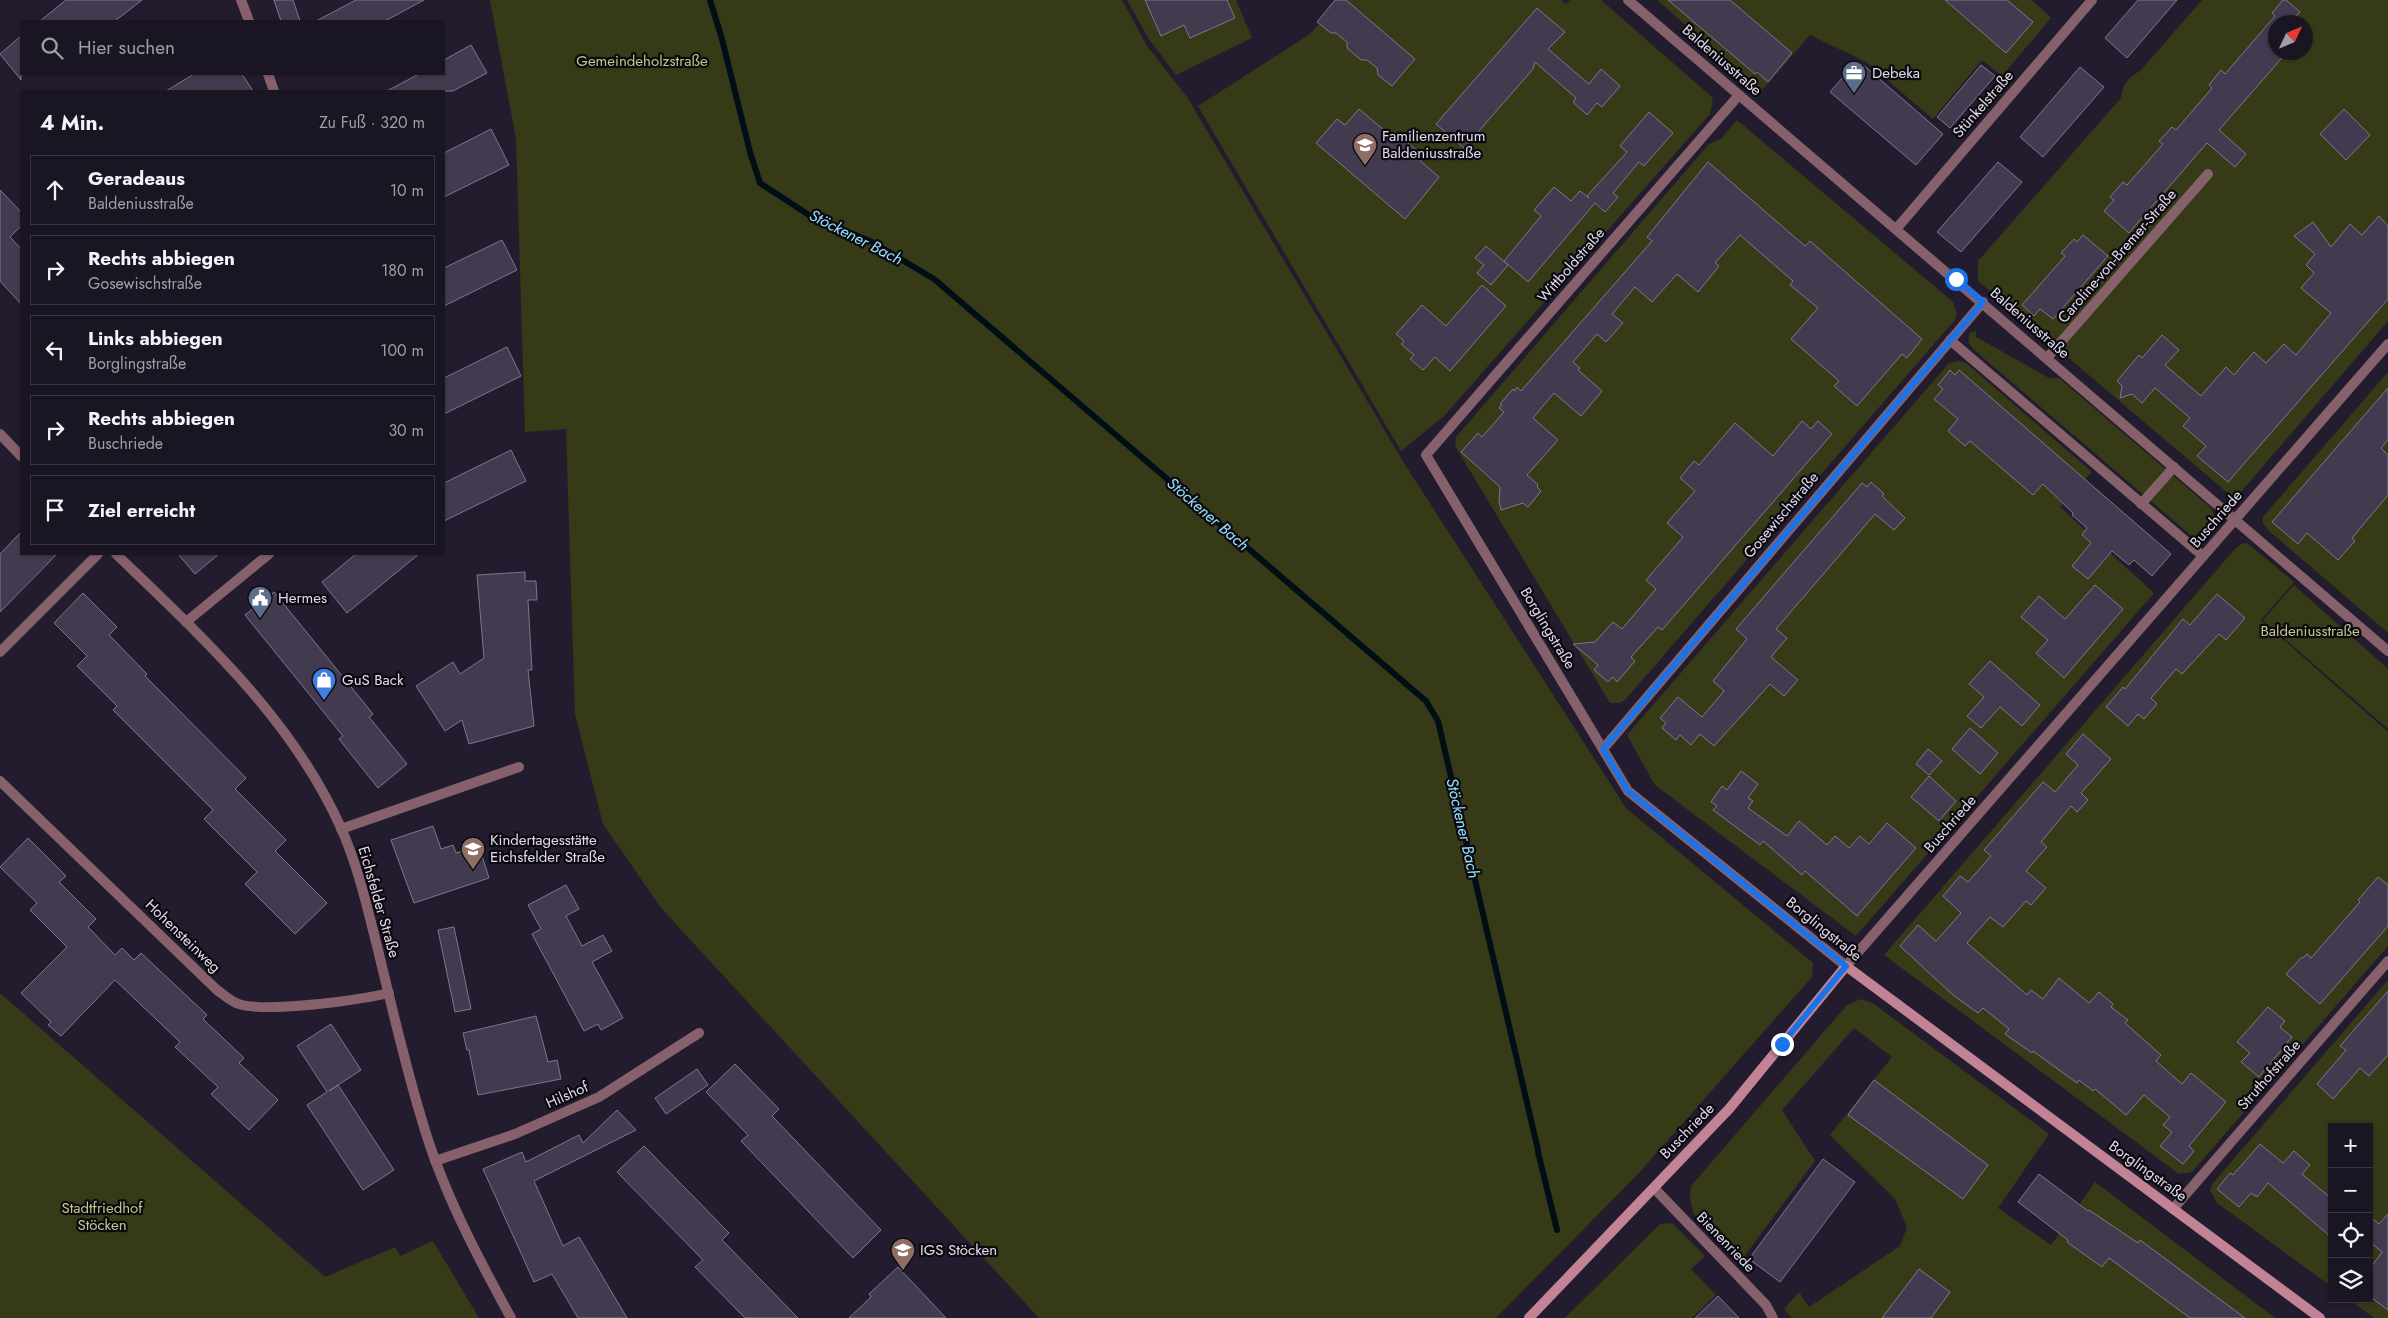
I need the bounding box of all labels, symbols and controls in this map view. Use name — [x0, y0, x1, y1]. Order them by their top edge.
north arrow — [2268, 15, 2313, 60]
street label: Baldeniusstraße — [1677, 19, 1767, 101]
search box — [20, 20, 445, 75]
icon: search — [38, 34, 66, 62]
text: Hier suchen — [78, 34, 175, 61]
park label: Gemeindeholzstraße — [576, 50, 708, 72]
office icon: Debeka — [1841, 60, 1867, 94]
place label: Debeka — [1872, 62, 1920, 84]
street label: Stünkelstraße — [1947, 65, 2019, 143]
text: 4 Min. — [40, 108, 104, 138]
text: Zu Fuß · 320 m — [319, 111, 425, 134]
place label: Familienzentrum Baldeniusstraße — [1382, 125, 1485, 164]
school or university icon: Familienzentrum Baldeniusstraße — [1352, 132, 1378, 166]
text: Geradeaus — [88, 165, 185, 192]
icon: ahead — [41, 176, 69, 204]
text: 10 m — [390, 179, 424, 202]
street label: Caroline-von-Bremer-Straße — [2052, 184, 2182, 328]
text: Baldeniusstraße — [88, 192, 194, 215]
water label: Stöckener Bach — [805, 204, 907, 270]
street label: Wittboldstraße — [1532, 223, 1610, 307]
text: Rechts abbiegen — [88, 245, 235, 272]
icon: right — [41, 256, 69, 284]
text: 180 m — [381, 259, 424, 282]
route start — [1945, 268, 1968, 291]
text: Gosewischstraße — [88, 272, 202, 295]
street label: Baldeniusstraße — [1985, 282, 2075, 364]
text: Links abbiegen — [88, 325, 223, 352]
icon: left — [41, 336, 69, 364]
text: 100 m — [380, 339, 424, 362]
text: Borglingstraße — [88, 352, 186, 375]
text: Rechts abbiegen — [88, 405, 235, 432]
icon: right — [41, 416, 69, 444]
text: 30 m — [388, 419, 424, 442]
text: Buschriede — [88, 432, 163, 455]
street label: Gosewischstraße — [1738, 467, 1824, 563]
water label: Stöckener Bach — [1162, 472, 1254, 556]
street label: Buschriede — [2185, 485, 2248, 553]
icon: arrive — [41, 496, 69, 524]
text: Ziel erreicht — [88, 497, 195, 524]
street label: Borglingstraße — [1515, 583, 1581, 673]
public building icon: Hermes — [247, 585, 273, 619]
place label: Hermes — [278, 587, 327, 609]
park label: Baldeniusstraße — [2260, 620, 2360, 642]
shop icon: GuS Back — [311, 667, 337, 701]
place label: GuS Back — [342, 669, 404, 691]
water label: Stöckener Bach — [1440, 776, 1486, 880]
street label: Buschriede — [1919, 790, 1982, 858]
place label: Kindertagesstätte Eichsfelder Straße — [490, 829, 605, 868]
school or university icon: Kindertagesstätte Eichsfelder Straße — [460, 836, 486, 870]
street label: Eichsfelder Straße — [353, 844, 405, 961]
street label: Borglingstraße — [1781, 891, 1867, 967]
street label: Hohensteinweg — [140, 894, 226, 978]
route end — [1771, 1033, 1794, 1056]
street label: Struthofstraße — [2232, 1035, 2306, 1115]
street label: Hilshof — [542, 1076, 592, 1114]
street label: Buschriede — [1655, 1098, 1720, 1164]
map controls — [2328, 1123, 2373, 1303]
button: + — [2328, 1123, 2373, 1168]
street label: Borglingstraße — [2104, 1135, 2192, 1207]
button: − — [2328, 1168, 2373, 1213]
park label: Stadtfriedhof Stöcken — [61, 1197, 143, 1236]
street label: Bienenriede — [1692, 1207, 1761, 1277]
button: locate — [2328, 1213, 2373, 1258]
school or university icon: IGS Stöcken — [890, 1237, 916, 1271]
place label: IGS Stöcken — [920, 1239, 997, 1261]
button: layers — [2328, 1258, 2373, 1303]

